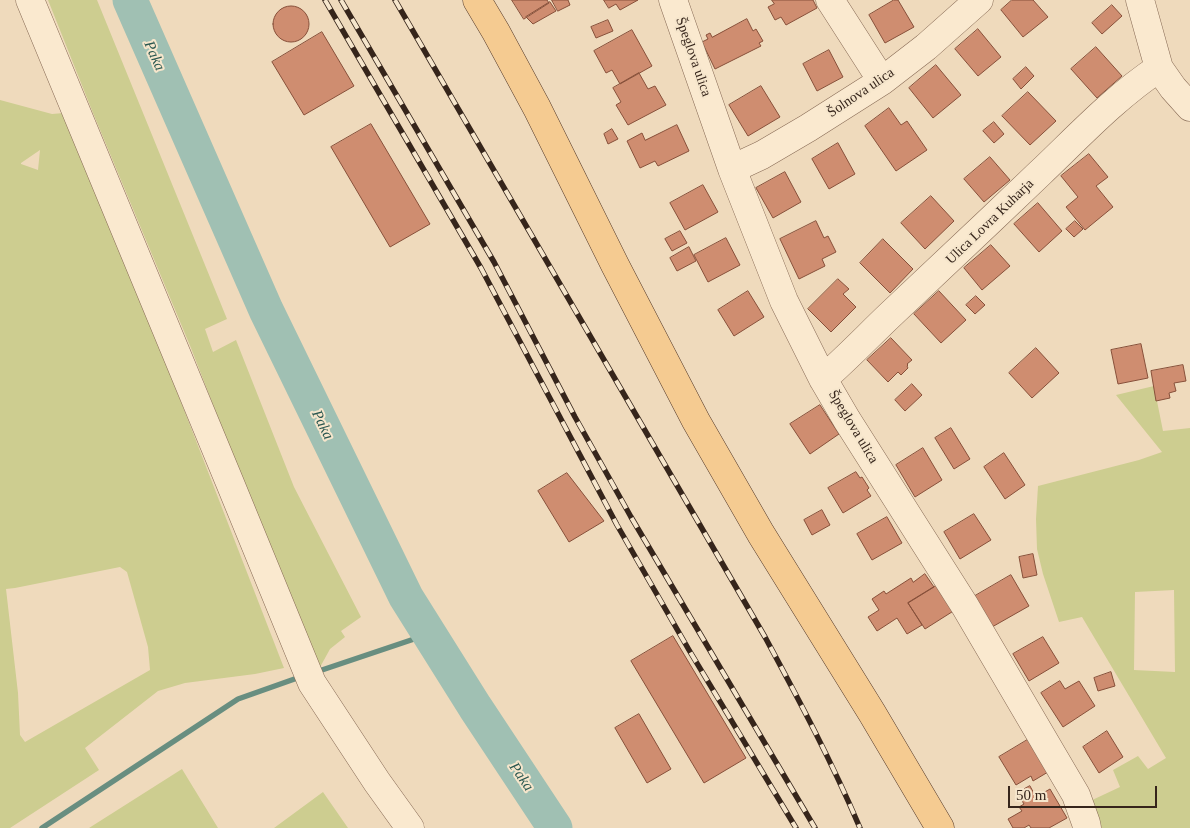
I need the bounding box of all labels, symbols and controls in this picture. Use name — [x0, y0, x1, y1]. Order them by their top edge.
street label: Špeglova ulica — [672, 15, 714, 99]
water label: Paka — [140, 38, 168, 74]
street label: Šolnova ulica — [825, 65, 897, 121]
street label: Ulica Lovra Kuharja — [943, 176, 1037, 268]
street label: Špeglova ulica — [824, 387, 882, 467]
water label: Paka — [307, 407, 337, 443]
water label: Paka — [505, 759, 537, 795]
scale bar — [1010, 776, 1159, 808]
text: 50 m — [1016, 787, 1046, 803]

